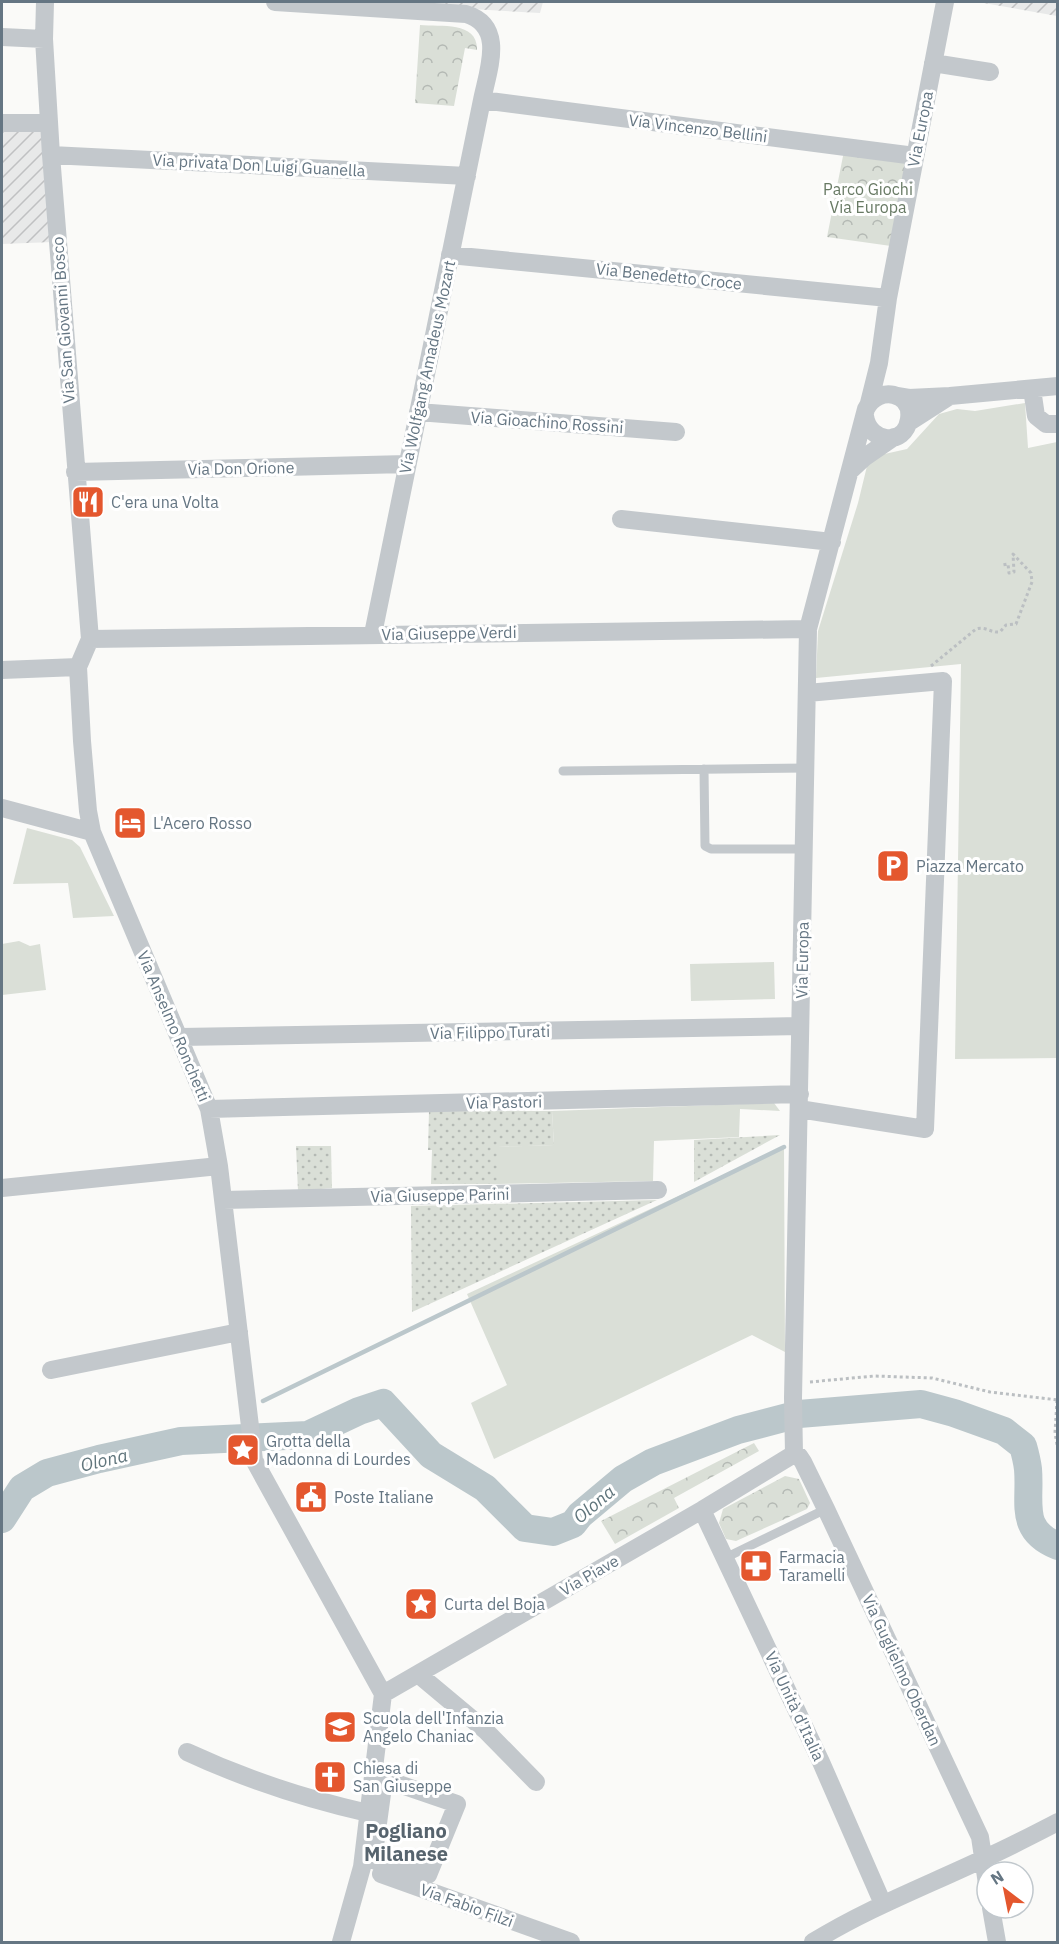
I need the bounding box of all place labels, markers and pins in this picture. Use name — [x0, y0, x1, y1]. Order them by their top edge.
restaurant icon: C'era una Volta — [70, 484, 106, 520]
place label: C'era una Volta — [111, 492, 219, 512]
hotel icon: L'Acero Rosso — [112, 805, 148, 841]
place label: L'Acero Rosso — [153, 813, 252, 833]
parking icon: Piazza Mercato — [875, 848, 911, 884]
place label: Piazza Mercato — [916, 856, 1024, 876]
place label: Grotta della Madonna di Lourdes — [266, 1431, 411, 1469]
place icon: Grotta della Madonna di Lourdes — [225, 1432, 261, 1468]
public building icon: Poste Italiane — [293, 1479, 329, 1515]
place label: Poste Italiane — [334, 1487, 434, 1507]
place label: Farmacia Taramelli — [779, 1547, 845, 1585]
pharmacy icon: Farmacia Taramelli — [738, 1548, 774, 1584]
place icon: Curta del Boja — [403, 1586, 439, 1622]
place label: Curta del Boja — [444, 1594, 545, 1614]
place label: Scuola dell'Infanzia Angelo Chaniac — [363, 1708, 504, 1746]
school or university icon: Scuola dell'Infanzia Angelo Chaniac — [322, 1709, 358, 1745]
place label: Chiesa di San Giuseppe — [353, 1758, 452, 1796]
church icon: Chiesa di San Giuseppe — [312, 1759, 348, 1795]

